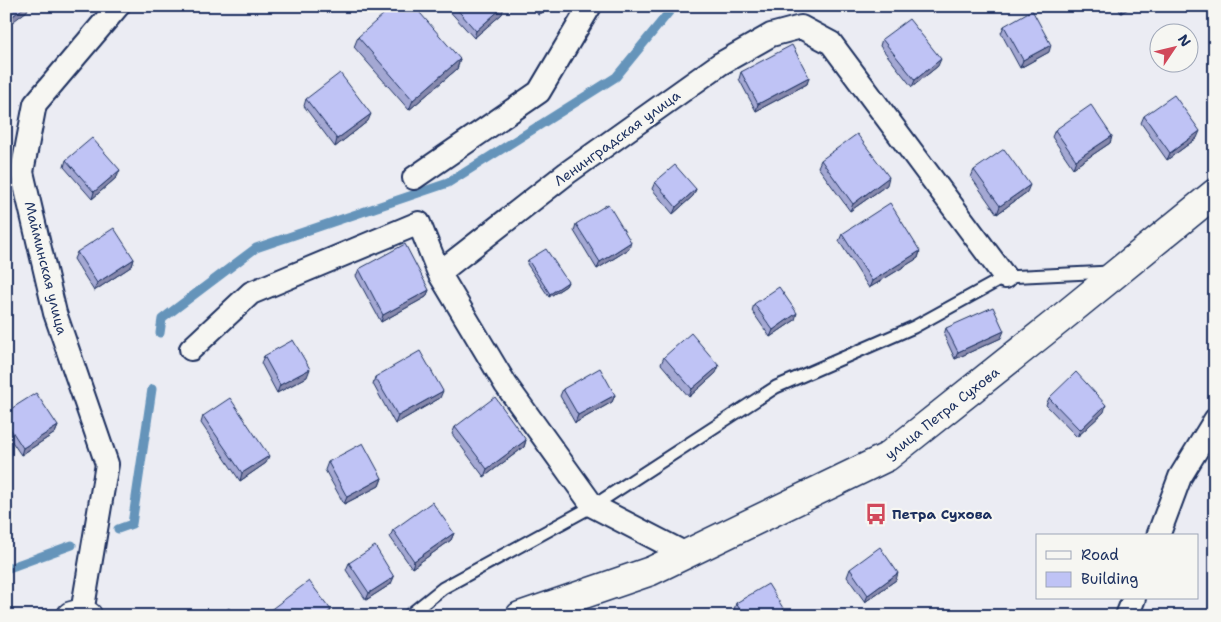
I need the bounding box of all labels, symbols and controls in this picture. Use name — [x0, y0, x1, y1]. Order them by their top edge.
north arrow — [1148, 22, 1198, 72]
text: N — [1174, 31, 1195, 50]
street label: Ленинградская улица — [550, 86, 684, 190]
street label: Майминская улица — [21, 199, 71, 337]
street label: улица Петра Сухова — [881, 363, 1003, 463]
bus stop icon: Петра Сухова — [863, 501, 889, 527]
place label: Петра Сухова — [892, 505, 993, 523]
legend — [1036, 534, 1198, 600]
text: Road — [1081, 545, 1119, 565]
text: Building — [1081, 569, 1138, 589]

